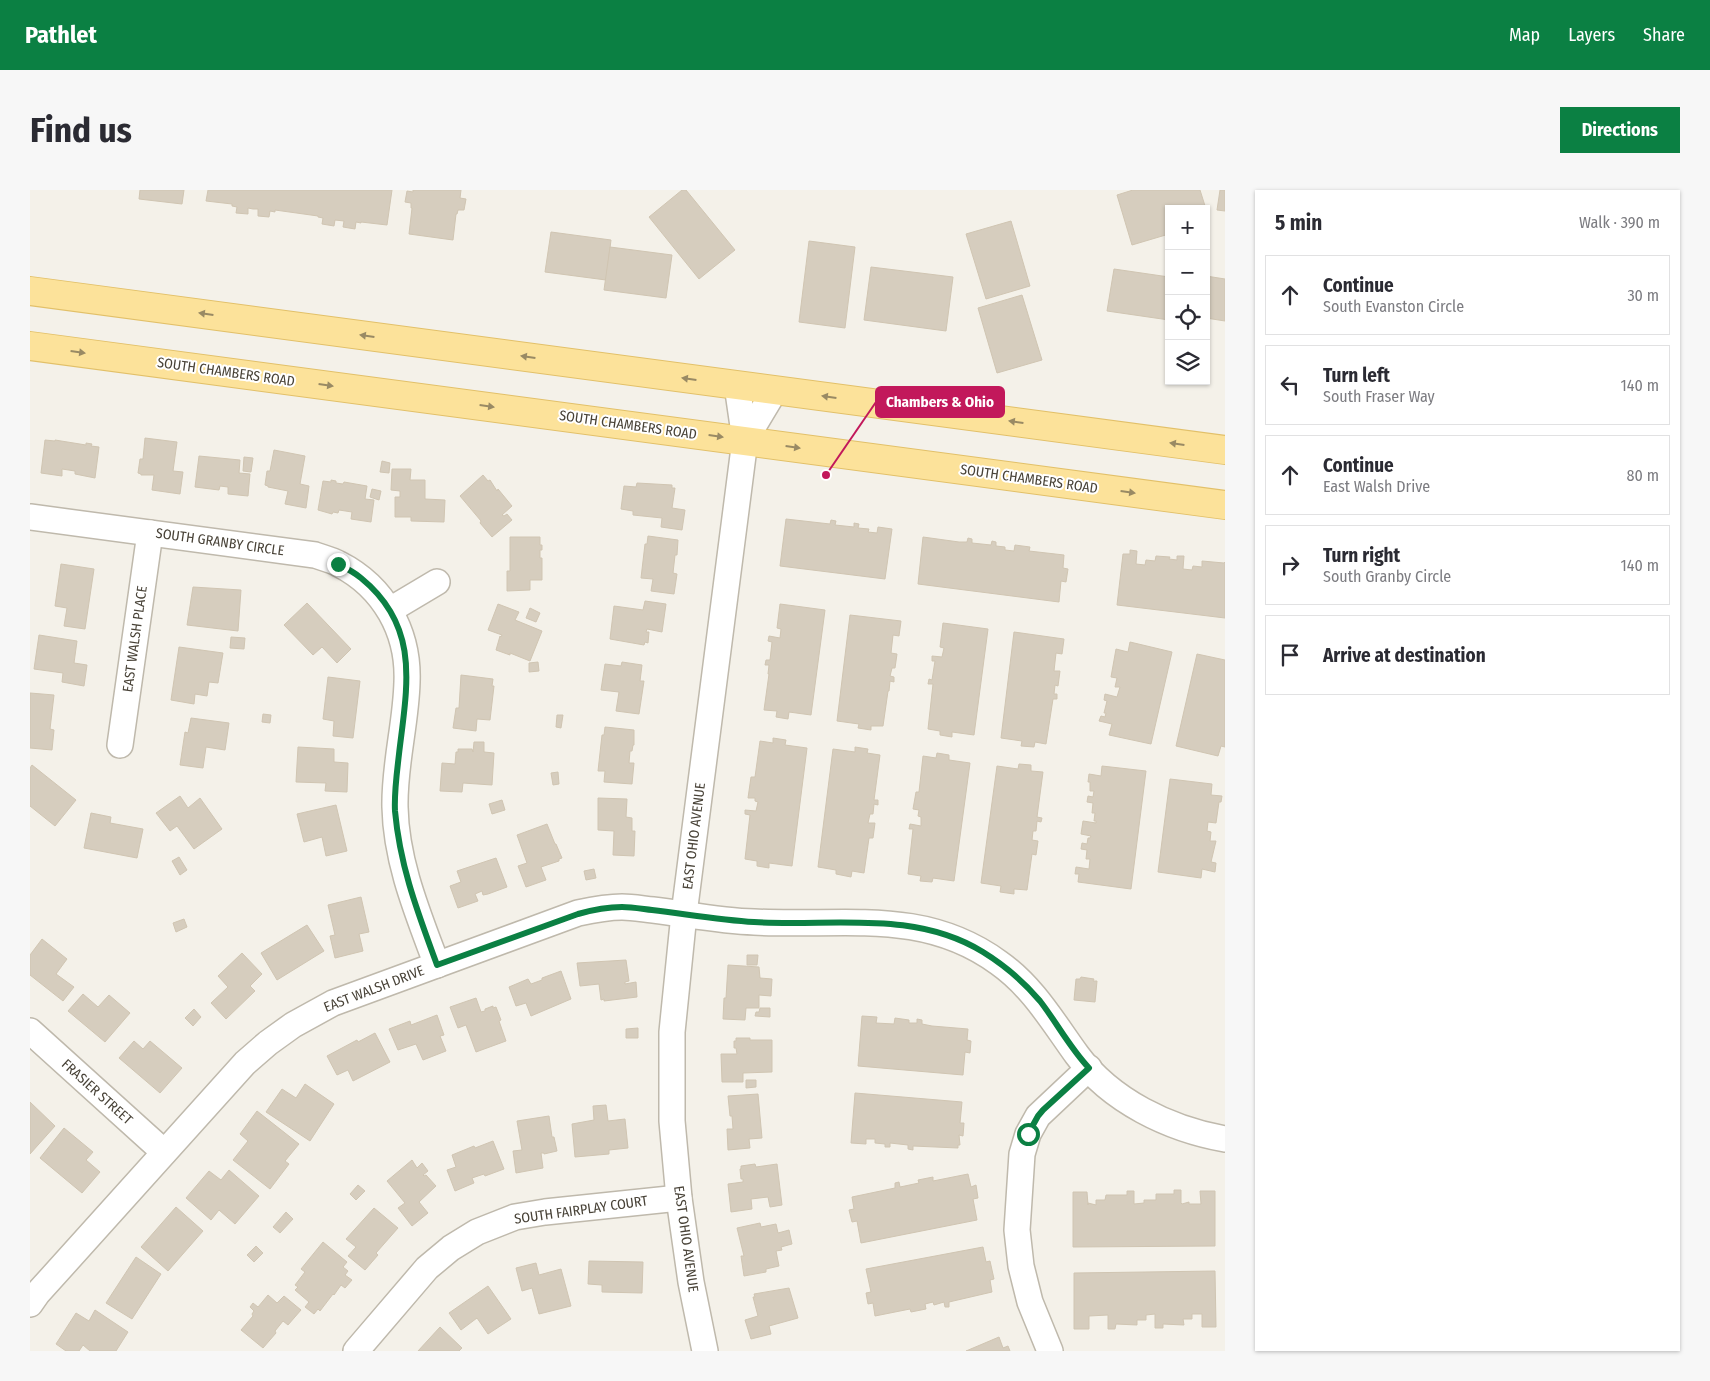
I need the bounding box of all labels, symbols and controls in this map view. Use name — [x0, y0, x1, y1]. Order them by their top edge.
text: Pathlet — [25, 21, 97, 49]
text: Map — [1509, 24, 1540, 46]
text: Layers — [1568, 24, 1615, 46]
text: Share — [1643, 24, 1685, 46]
button: Directions — [1560, 107, 1680, 153]
text: Find us — [30, 109, 132, 151]
map controls — [1165, 205, 1210, 385]
button: + — [1165, 205, 1210, 250]
text: 5 min — [1275, 210, 1322, 236]
text: Walk · 390 m — [1579, 213, 1660, 232]
button: − — [1165, 250, 1210, 295]
text: Continue — [1323, 274, 1394, 297]
icon: ahead — [1276, 281, 1304, 309]
text: 30 m — [1627, 286, 1659, 305]
button: locate — [1165, 295, 1210, 340]
text: South Evanston Circle — [1323, 297, 1464, 316]
one-way arrow — [198, 310, 214, 318]
one-way arrow — [359, 331, 375, 339]
button: layers — [1165, 340, 1210, 385]
one-way arrow — [71, 348, 87, 356]
one-way arrow — [520, 353, 536, 361]
street label: SOUTH CHAMBERS ROAD — [156, 354, 296, 390]
text: Turn left — [1323, 364, 1390, 387]
icon: left — [1276, 371, 1304, 399]
one-way arrow — [681, 374, 697, 382]
text: 140 m — [1621, 376, 1659, 395]
one-way arrow — [318, 381, 334, 389]
callout: Chambers & Ohio — [876, 387, 1004, 417]
text: South Fraser Way — [1323, 387, 1435, 406]
one-way arrow — [821, 393, 837, 401]
text: Chambers & Ohio — [886, 393, 994, 411]
one-way arrow — [480, 402, 496, 410]
street label: SOUTH CHAMBERS ROAD — [558, 407, 698, 443]
one-way arrow — [1007, 418, 1023, 426]
one-way arrow — [709, 433, 725, 441]
one-way arrow — [1168, 439, 1184, 447]
one-way arrow — [786, 443, 802, 451]
text: Continue — [1323, 454, 1394, 477]
street label: SOUTH CHAMBERS ROAD — [959, 461, 1099, 497]
icon: ahead — [1276, 461, 1304, 489]
text: 80 m — [1627, 466, 1659, 485]
text: East Walsh Drive — [1323, 477, 1430, 496]
one-way arrow — [1120, 488, 1136, 496]
street label: SOUTH GRANBY CIRCLE — [155, 525, 286, 559]
text: Turn right — [1323, 544, 1400, 567]
icon: right — [1276, 551, 1304, 579]
route end — [327, 553, 350, 576]
text: 140 m — [1621, 556, 1659, 575]
text: South Granby Circle — [1323, 567, 1451, 586]
street label: EAST WALSH PLACE — [119, 584, 151, 693]
icon: arrive — [1276, 641, 1304, 669]
text: Arrive at destination — [1323, 644, 1486, 667]
street label: EAST OHIO AVENUE — [679, 781, 709, 890]
street label: EAST WALSH DRIVE — [321, 962, 427, 1016]
street label: FRASIER STREET — [58, 1056, 136, 1129]
route start — [1017, 1123, 1040, 1146]
street label: EAST OHIO AVENUE — [670, 1185, 702, 1294]
street label: SOUTH FAIRPLAY COURT — [513, 1192, 649, 1228]

